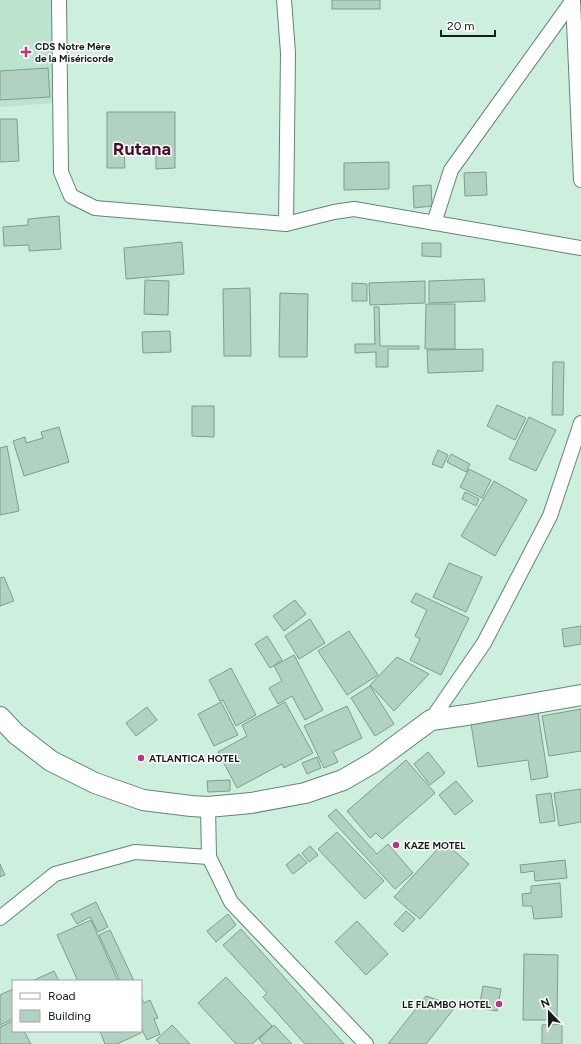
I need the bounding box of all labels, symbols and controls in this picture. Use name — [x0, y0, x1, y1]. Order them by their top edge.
scale bar — [441, 12, 495, 38]
text: 20 m — [447, 19, 475, 33]
place label: CDS Notre Mère de la Miséricorde — [35, 40, 114, 65]
marker: CDS Notre Mère de la Miséricorde — [20, 46, 32, 58]
district label: Rutana — [113, 138, 171, 160]
place label: ATLANTICA HOTEL — [149, 752, 240, 765]
marker: ATLANTICA HOTEL — [136, 753, 146, 763]
place label: KAZE MOTEL — [404, 839, 466, 852]
marker: KAZE MOTEL — [391, 840, 401, 850]
legend — [12, 980, 142, 1032]
text: Road — [48, 989, 76, 1003]
north arrow — [529, 992, 569, 1032]
text: N — [539, 996, 552, 1011]
place label: LE FLAMBO HOTEL — [402, 998, 492, 1011]
marker: LE FLAMBO HOTEL — [494, 999, 504, 1009]
text: Building — [48, 1009, 91, 1023]

